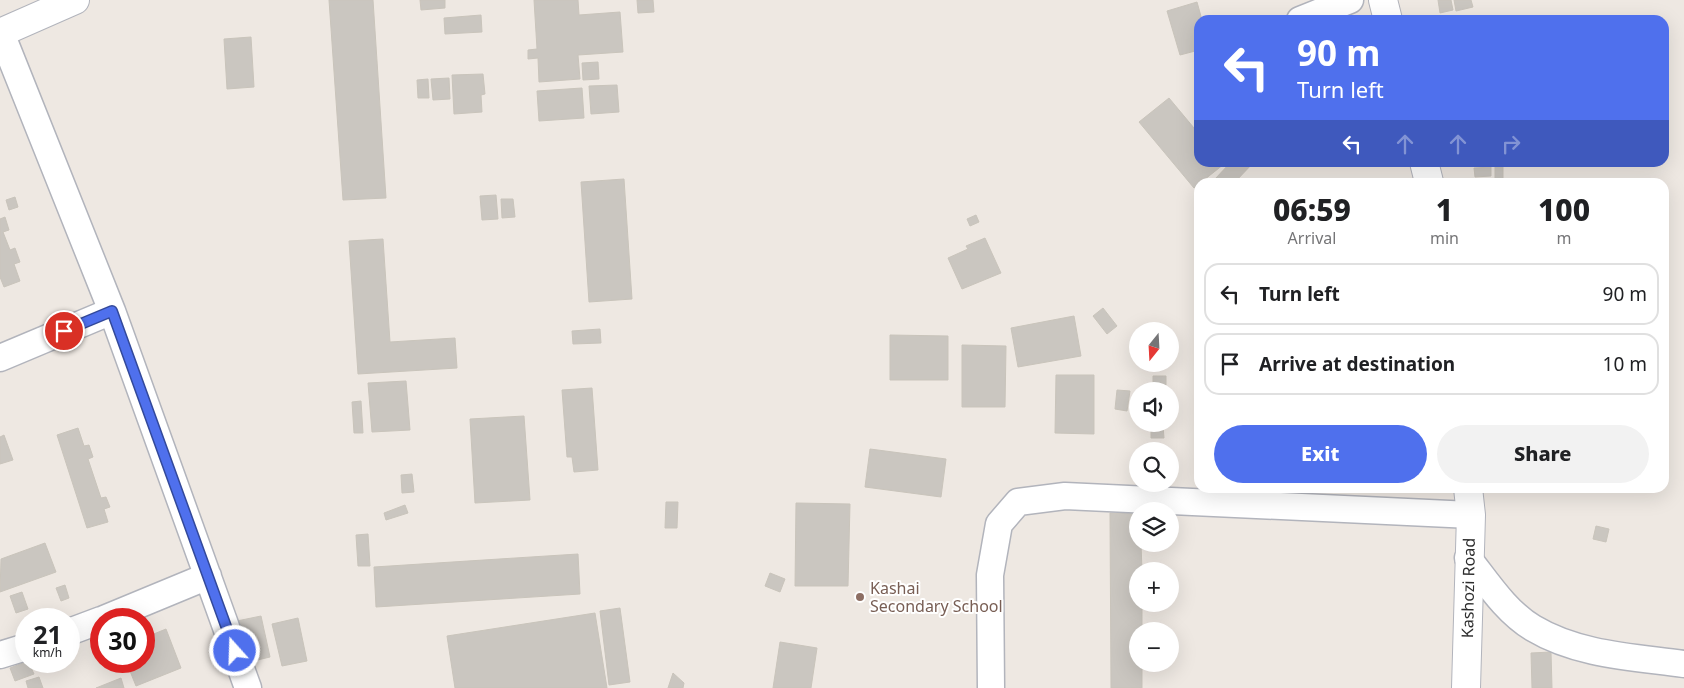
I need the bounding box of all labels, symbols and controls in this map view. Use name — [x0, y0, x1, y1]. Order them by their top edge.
text: 90 m — [1297, 29, 1380, 76]
icon: left — [1214, 35, 1279, 100]
text: Turn left — [1297, 74, 1384, 104]
icon: left — [1338, 130, 1366, 158]
icon: ahead — [1391, 130, 1419, 158]
icon: ahead — [1444, 130, 1472, 158]
icon: right — [1497, 130, 1525, 158]
text: 06:59 — [1273, 189, 1351, 230]
text: 1 — [1436, 189, 1453, 230]
text: 100 — [1538, 189, 1590, 230]
text: Arrival — [1288, 227, 1336, 249]
text: min — [1430, 227, 1459, 249]
text: m — [1556, 227, 1571, 249]
icon: left — [1216, 280, 1244, 308]
text: Turn left — [1259, 281, 1340, 307]
text: 90 m — [1603, 281, 1647, 307]
pin — [43, 310, 85, 352]
icon: arrive — [50, 317, 78, 345]
north arrow — [1129, 322, 1179, 372]
map controls — [1129, 322, 1179, 672]
icon: arrive — [1216, 350, 1244, 378]
text: Arrive at destination — [1259, 351, 1455, 377]
text: 10 m — [1603, 351, 1647, 377]
button: sound — [1129, 382, 1179, 432]
button: Exit — [1214, 425, 1427, 483]
button: Share — [1437, 425, 1649, 483]
button: search — [1129, 442, 1179, 492]
button: layers — [1129, 502, 1179, 552]
street label: Kashozi Road — [1456, 538, 1480, 638]
button: + — [1129, 562, 1179, 612]
place label: Kashai Secondary School — [870, 577, 1003, 617]
marker: Kashai Secondary School — [854, 591, 866, 603]
speed limit sign: 30 — [90, 608, 155, 673]
text: 21 — [33, 617, 62, 651]
button: − — [1129, 622, 1179, 672]
position arrow — [208, 624, 260, 676]
text: km/h — [33, 644, 62, 661]

